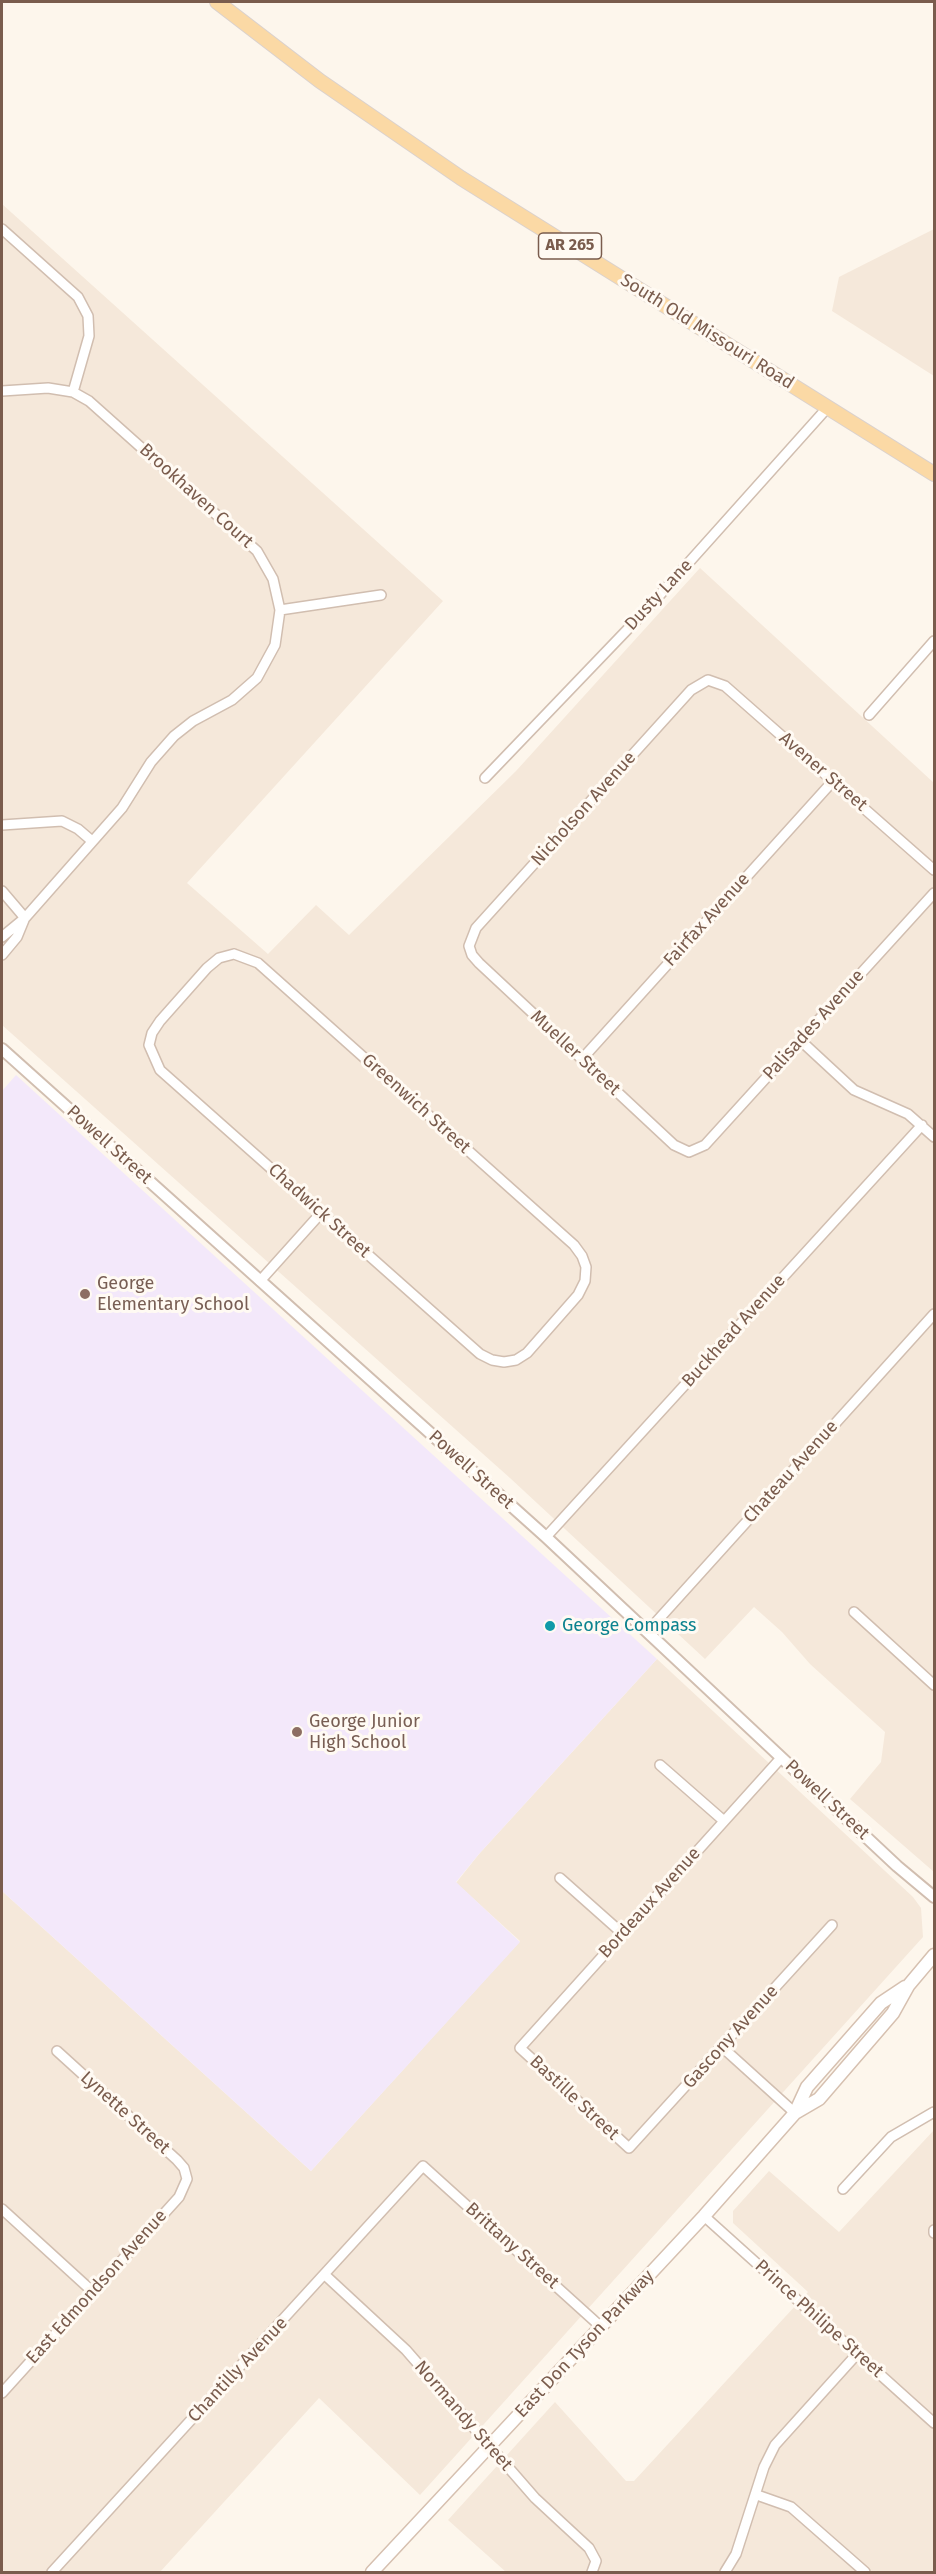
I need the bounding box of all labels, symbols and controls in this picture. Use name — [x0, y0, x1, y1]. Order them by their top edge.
road number: AR 265 — [538, 233, 602, 259]
street label: South Old Missouri Road — [616, 270, 798, 394]
street label: Brookhaven Court — [135, 439, 257, 553]
street label: Dusty Lane — [621, 555, 697, 635]
street label: Avener Street — [774, 728, 872, 816]
street label: Nicholson Avenue — [527, 747, 641, 871]
street label: Fairfax Avenue — [659, 869, 755, 971]
street label: Palisades Avenue — [759, 965, 869, 1085]
street label: Mueller Street — [526, 1006, 624, 1100]
street label: Greenwich Street — [357, 1050, 475, 1158]
street label: Powell Street — [62, 1101, 156, 1189]
street label: Chadwick Street — [263, 1159, 375, 1263]
street label: Buckhead Avenue — [678, 1270, 790, 1392]
place label: George Elementary School — [97, 1273, 249, 1316]
marker: George Elementary School — [78, 1287, 92, 1301]
street label: Chateau Avenue — [739, 1416, 843, 1528]
street label: Powell Street — [424, 1426, 518, 1514]
place label: George Compass — [562, 1615, 696, 1637]
marker: George Compass — [543, 1619, 557, 1633]
place label: George Junior High School — [309, 1711, 420, 1754]
marker: George Junior High School — [290, 1725, 304, 1739]
street label: Powell Street — [780, 1756, 874, 1844]
street label: Bordeaux Avenue — [595, 1843, 705, 1963]
street label: Gascony Avenue — [679, 1981, 783, 2093]
street label: Bastille Street — [525, 2051, 623, 2145]
street label: Lynette Street — [76, 2067, 174, 2159]
street label: Brittany Street — [461, 2198, 563, 2294]
street label: East Edmondson Avenue — [22, 2205, 172, 2369]
street label: Prince Philipe Street — [750, 2256, 888, 2382]
street label: East Don Tyson Parkway — [511, 2266, 659, 2422]
street label: Chantilly Avenue — [184, 2313, 292, 2427]
street label: Normandy Street — [409, 2357, 517, 2475]

